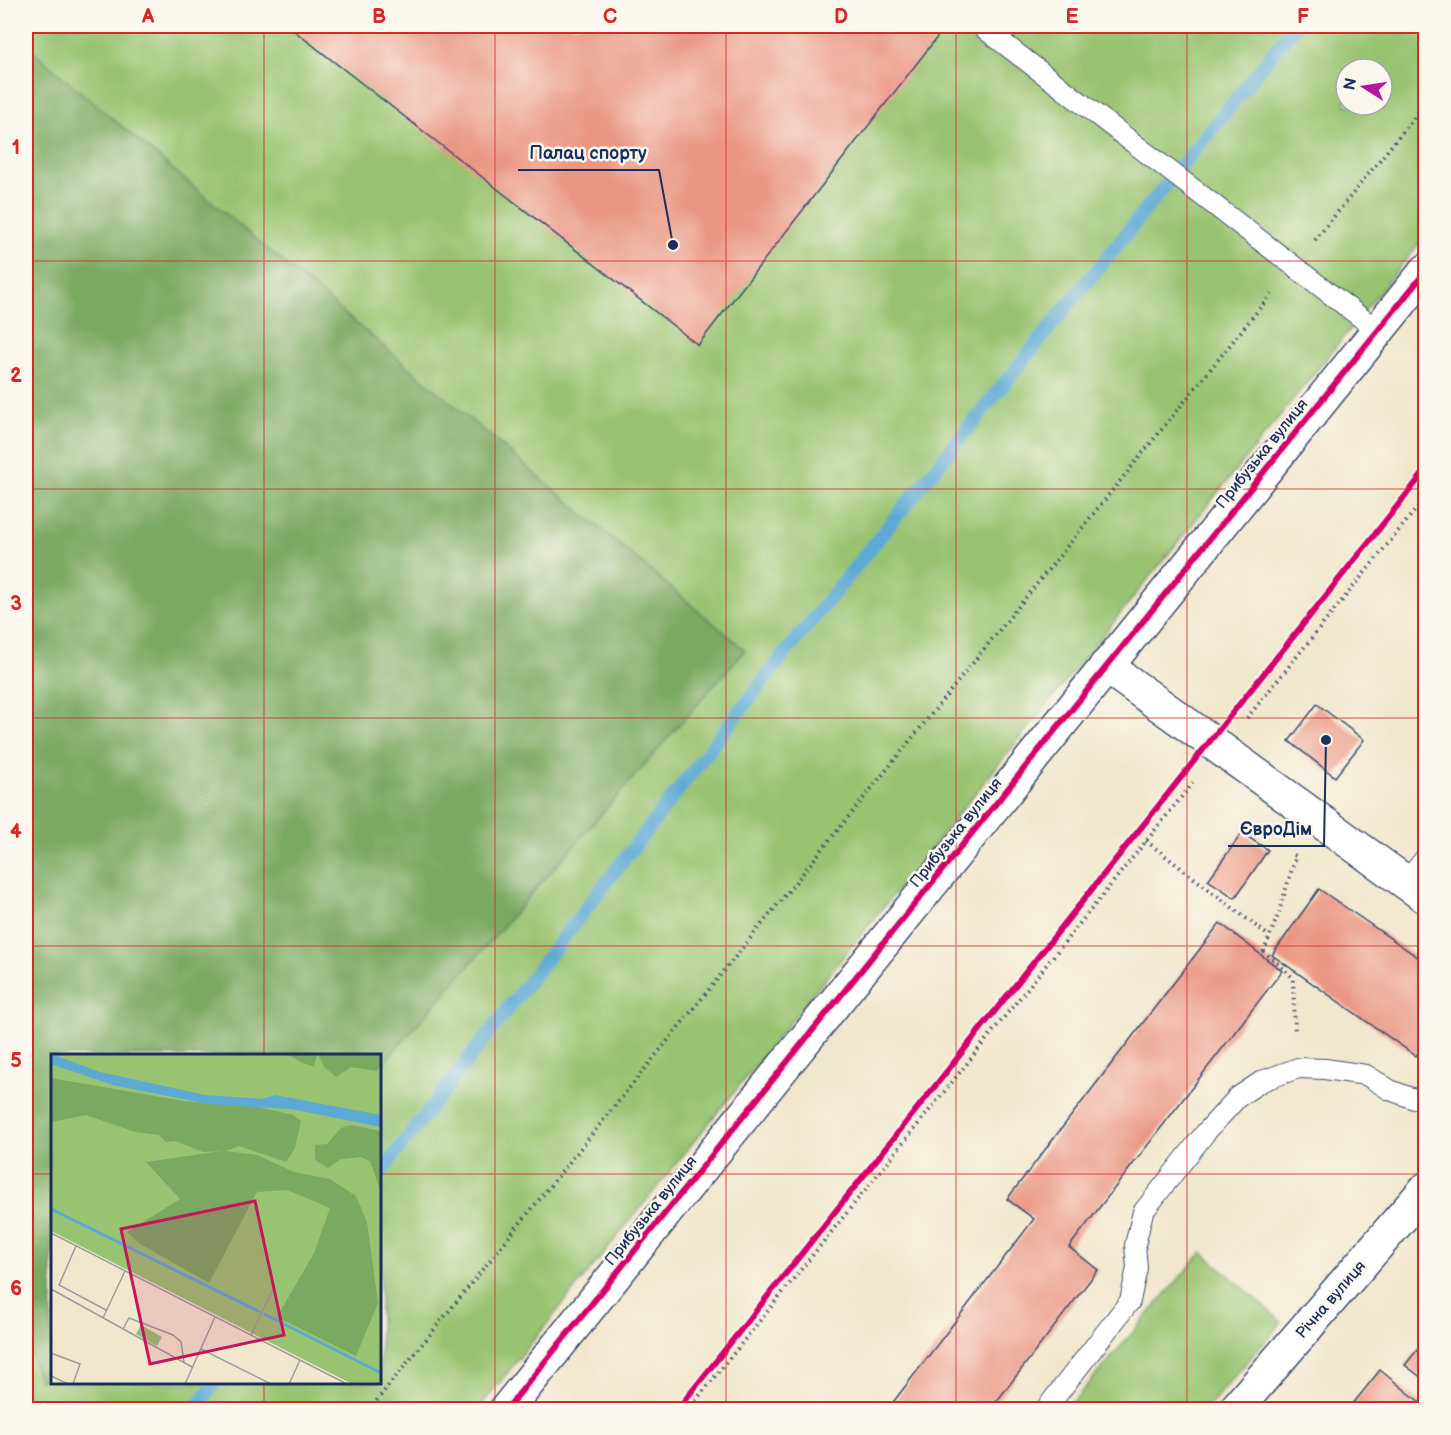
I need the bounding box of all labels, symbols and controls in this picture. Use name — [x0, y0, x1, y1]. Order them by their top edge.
text: A — [141, 5, 155, 29]
text: B — [372, 5, 386, 29]
text: C — [603, 5, 617, 29]
text: D — [834, 5, 848, 29]
text: E — [1066, 5, 1079, 29]
text: F — [1297, 5, 1309, 29]
north arrow — [1334, 57, 1394, 117]
text: N — [1340, 76, 1361, 92]
callout: Палац спорту — [518, 134, 659, 170]
text: 1 — [12, 136, 20, 160]
text: Палац спорту — [529, 143, 647, 164]
text: 2 — [10, 364, 22, 388]
street label: Прибузька вулиця — [1212, 395, 1312, 513]
text: 3 — [10, 592, 22, 616]
street label: Прибузька вулиця — [906, 774, 1006, 892]
callout: ЄвроДім — [1228, 810, 1324, 846]
text: ЄвроДім — [1240, 819, 1312, 840]
text: 4 — [10, 820, 22, 844]
text: 5 — [10, 1049, 22, 1073]
inset map — [51, 1054, 381, 1384]
street label: Прибузька вулиця — [601, 1152, 701, 1270]
street label: Річна вулиця — [1292, 1257, 1370, 1343]
text: 6 — [10, 1277, 22, 1301]

